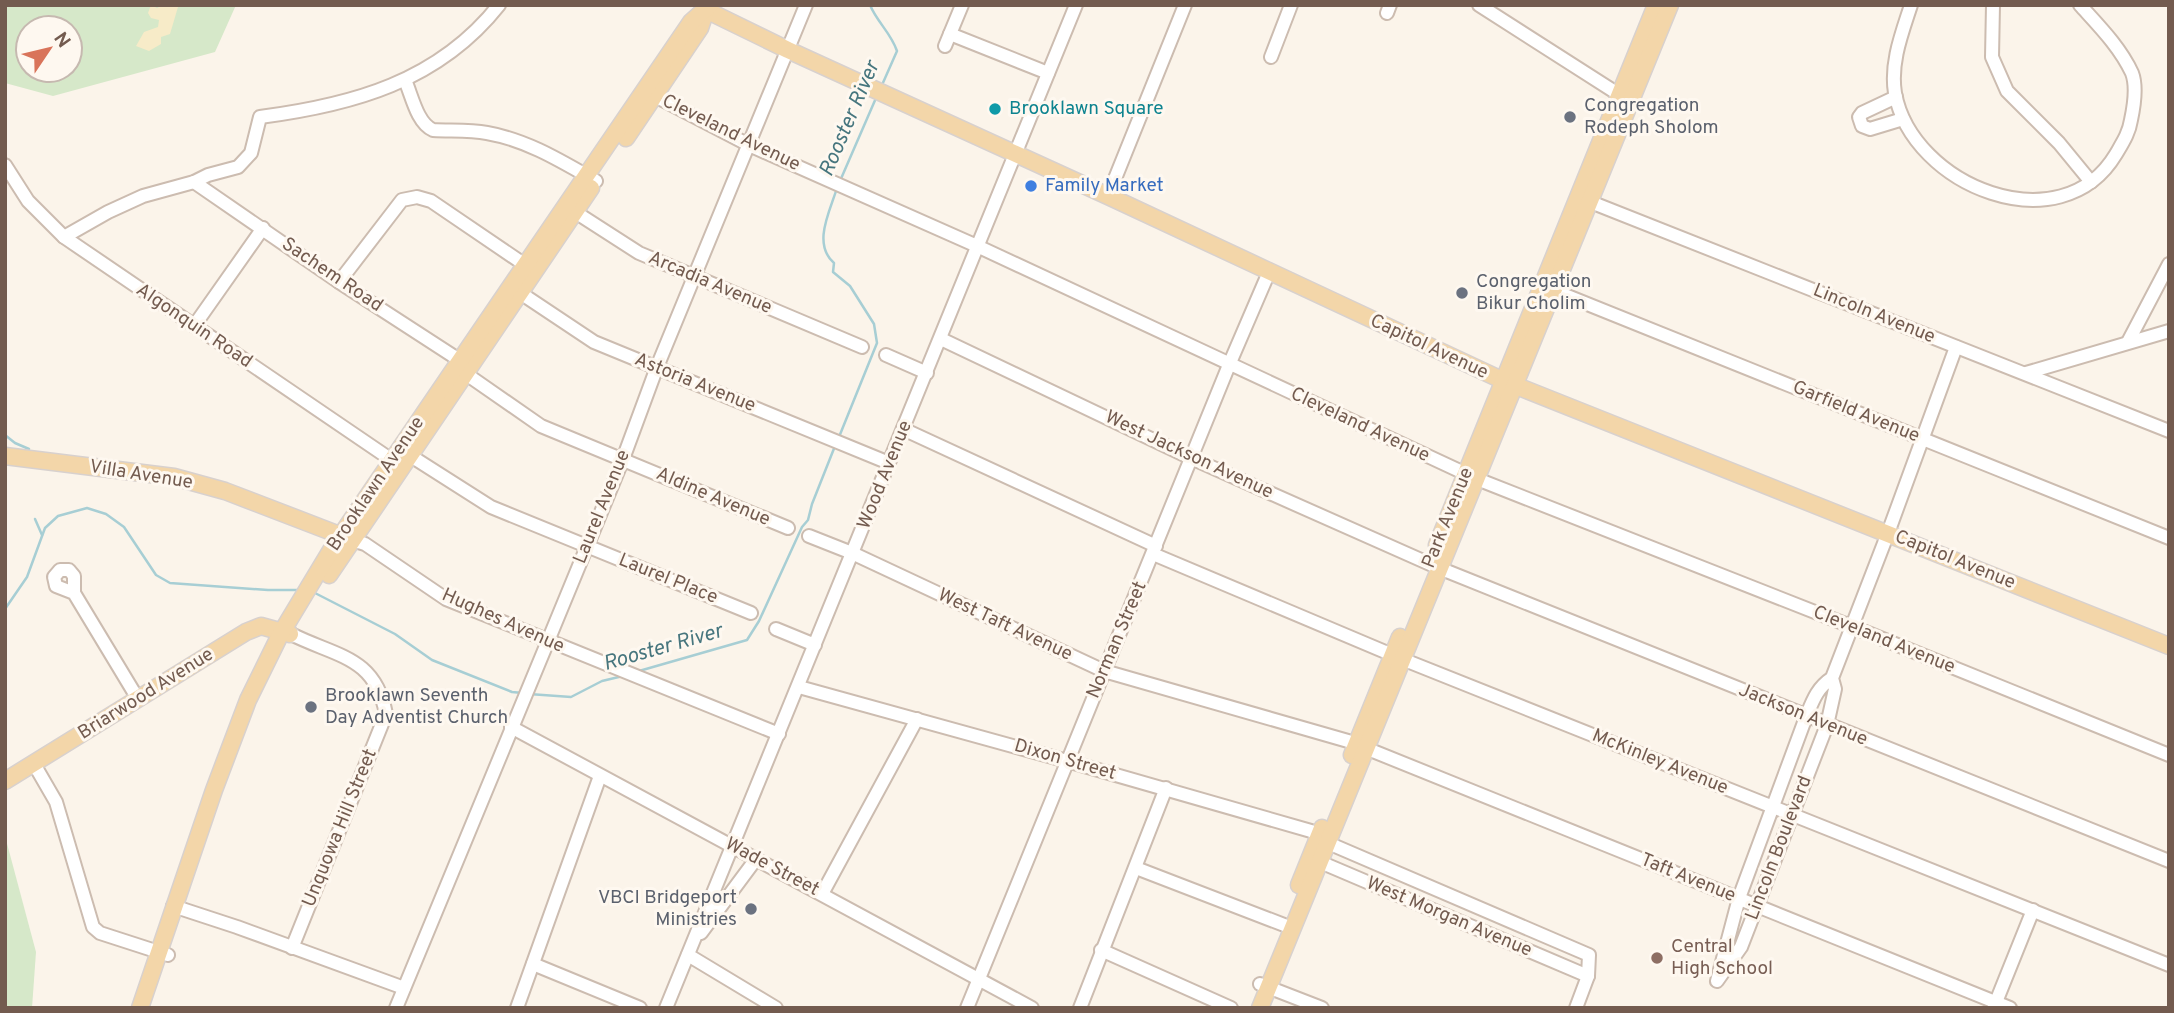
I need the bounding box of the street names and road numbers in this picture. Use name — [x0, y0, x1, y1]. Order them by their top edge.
street label: Cleveland Avenue — [658, 89, 804, 177]
street label: Sachem Road — [277, 232, 387, 318]
street label: Arcadia Avenue — [644, 246, 776, 320]
street label: Algonquin Road — [131, 278, 257, 374]
street label: Lincoln Avenue — [1809, 279, 1939, 349]
street label: Capitol Avenue — [1366, 309, 1492, 385]
street label: Astoria Avenue — [631, 348, 759, 418]
street label: Garfield Avenue — [1789, 376, 1923, 448]
street label: Cleveland Avenue — [1286, 382, 1434, 468]
street label: West Jackson Avenue — [1101, 405, 1277, 505]
street label: Brooklawn Avenue — [322, 412, 430, 556]
street label: Wood Avenue — [852, 417, 918, 533]
street label: Laurel Avenue — [568, 447, 636, 567]
street label: Villa Avenue — [88, 455, 194, 495]
street label: Aldine Avenue — [652, 462, 774, 532]
street label: Park Avenue — [1417, 464, 1479, 572]
street label: Capitol Avenue — [1891, 525, 2019, 595]
street label: Laurel Place — [615, 548, 721, 610]
street label: Norman Street — [1081, 578, 1153, 702]
street label: Hughes Avenue — [438, 583, 568, 659]
street label: West Taft Avenue — [934, 583, 1076, 667]
street label: Cleveland Avenue — [1809, 601, 1959, 679]
street label: Briarwood Avenue — [74, 643, 218, 745]
street label: Jackson Avenue — [1735, 678, 1871, 752]
street label: McKinley Avenue — [1588, 724, 1732, 800]
street label: Dixon Street — [1011, 734, 1119, 786]
street label: Unquowa Hill Street — [297, 745, 383, 911]
street label: Lincoln Boulevard — [1740, 772, 1818, 924]
street label: Wade Street — [721, 832, 823, 902]
street label: Taft Avenue — [1637, 848, 1739, 908]
street label: West Morgan Avenue — [1363, 871, 1535, 963]

